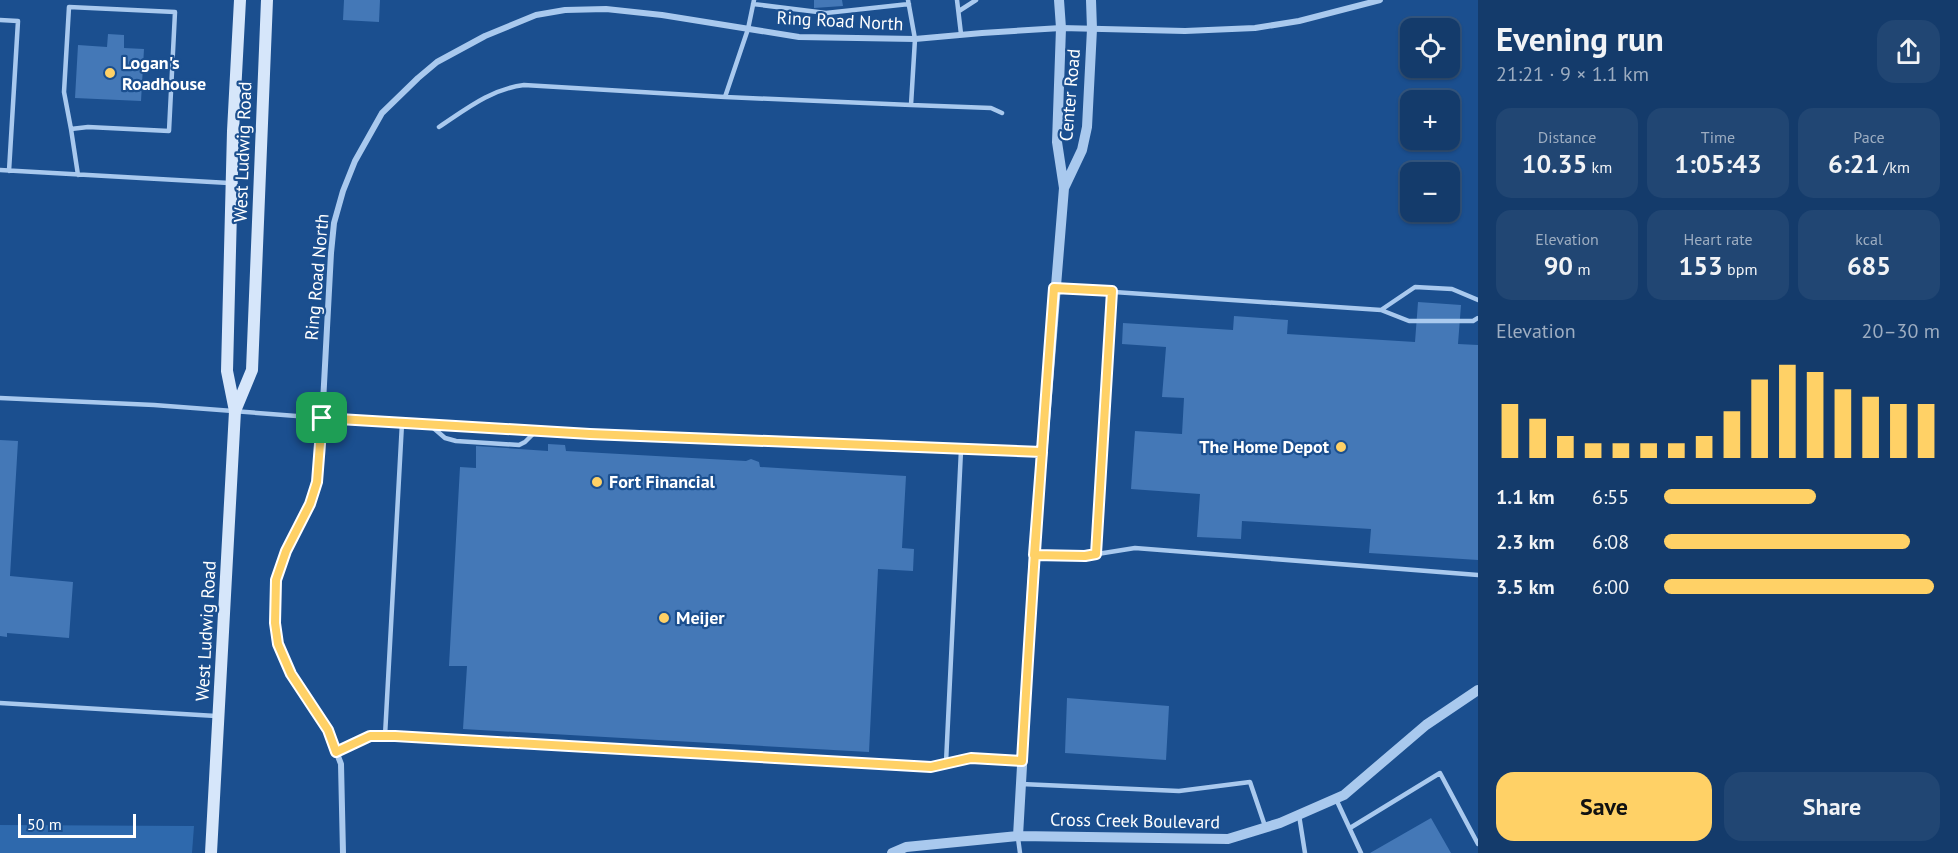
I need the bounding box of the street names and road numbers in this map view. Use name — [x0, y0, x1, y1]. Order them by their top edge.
street label: Ring Road North — [776, 6, 904, 35]
street label: Center Road — [1054, 48, 1085, 142]
street label: West Ludwig Road — [229, 81, 256, 223]
street label: Ring Road North — [300, 213, 333, 341]
street label: West Ludwig Road — [190, 560, 221, 702]
street label: Cross Creek Boulevard — [1050, 808, 1220, 833]

